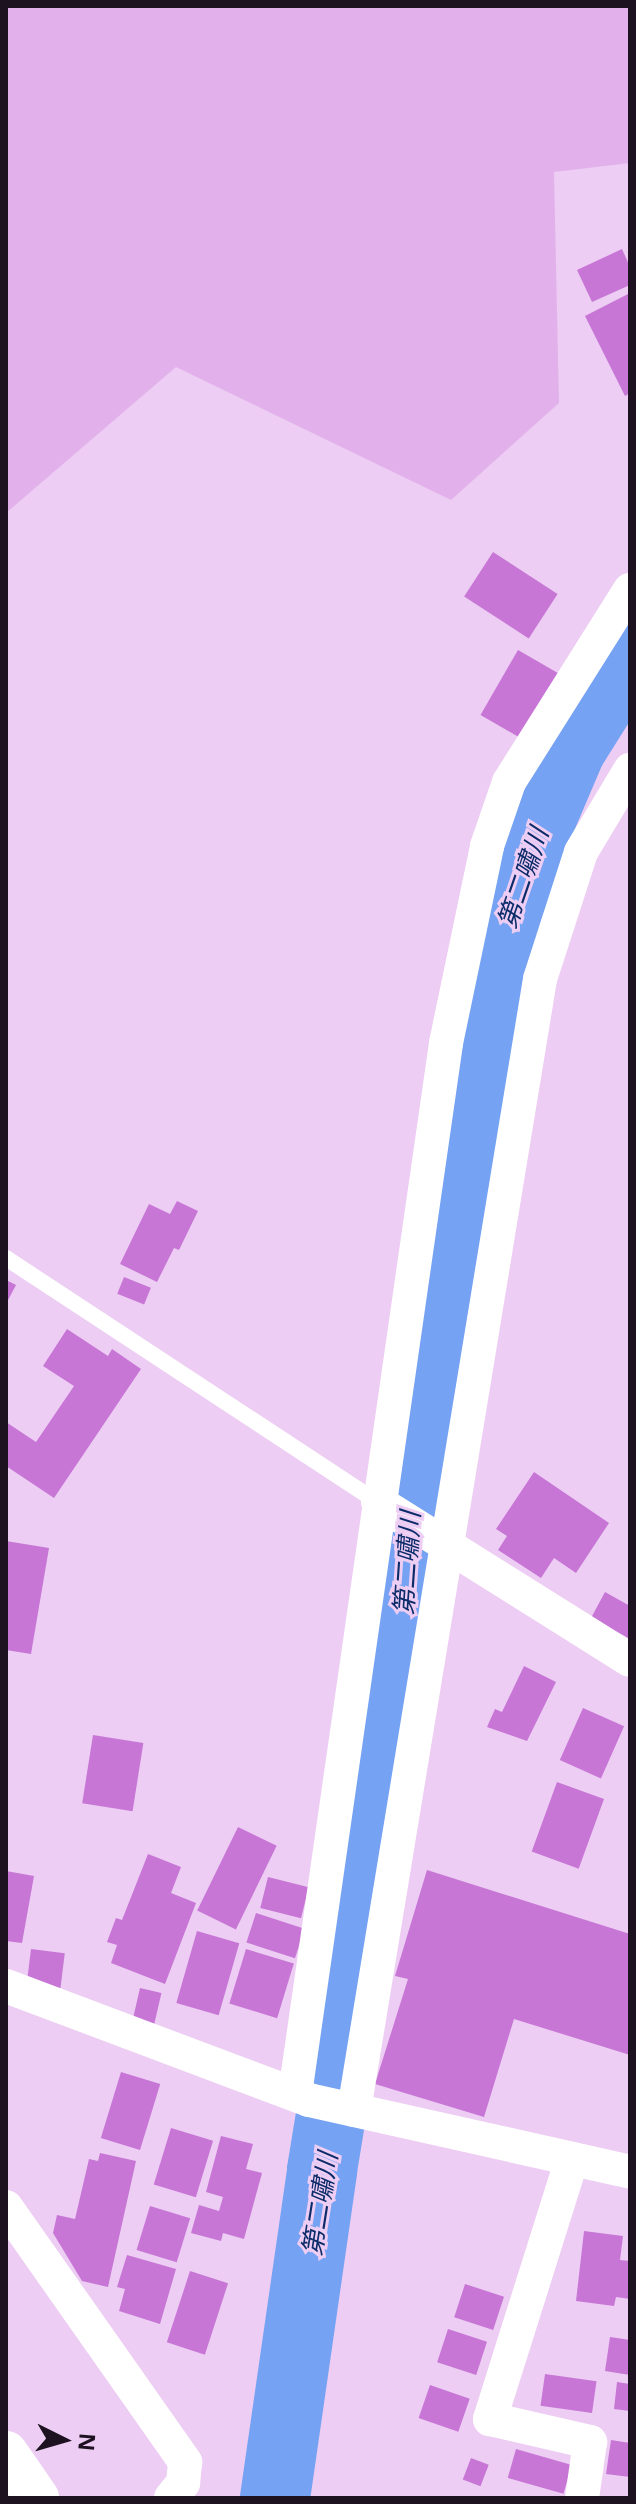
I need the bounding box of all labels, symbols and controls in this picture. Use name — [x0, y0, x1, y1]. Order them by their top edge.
water label: 第二嘯川 — [491, 824, 555, 932]
water label: 第二嘯川 — [388, 1510, 426, 1616]
water label: 第二嘯川 — [296, 2150, 344, 2258]
north arrow — [24, 2400, 104, 2480]
text: N — [72, 2432, 104, 2452]

